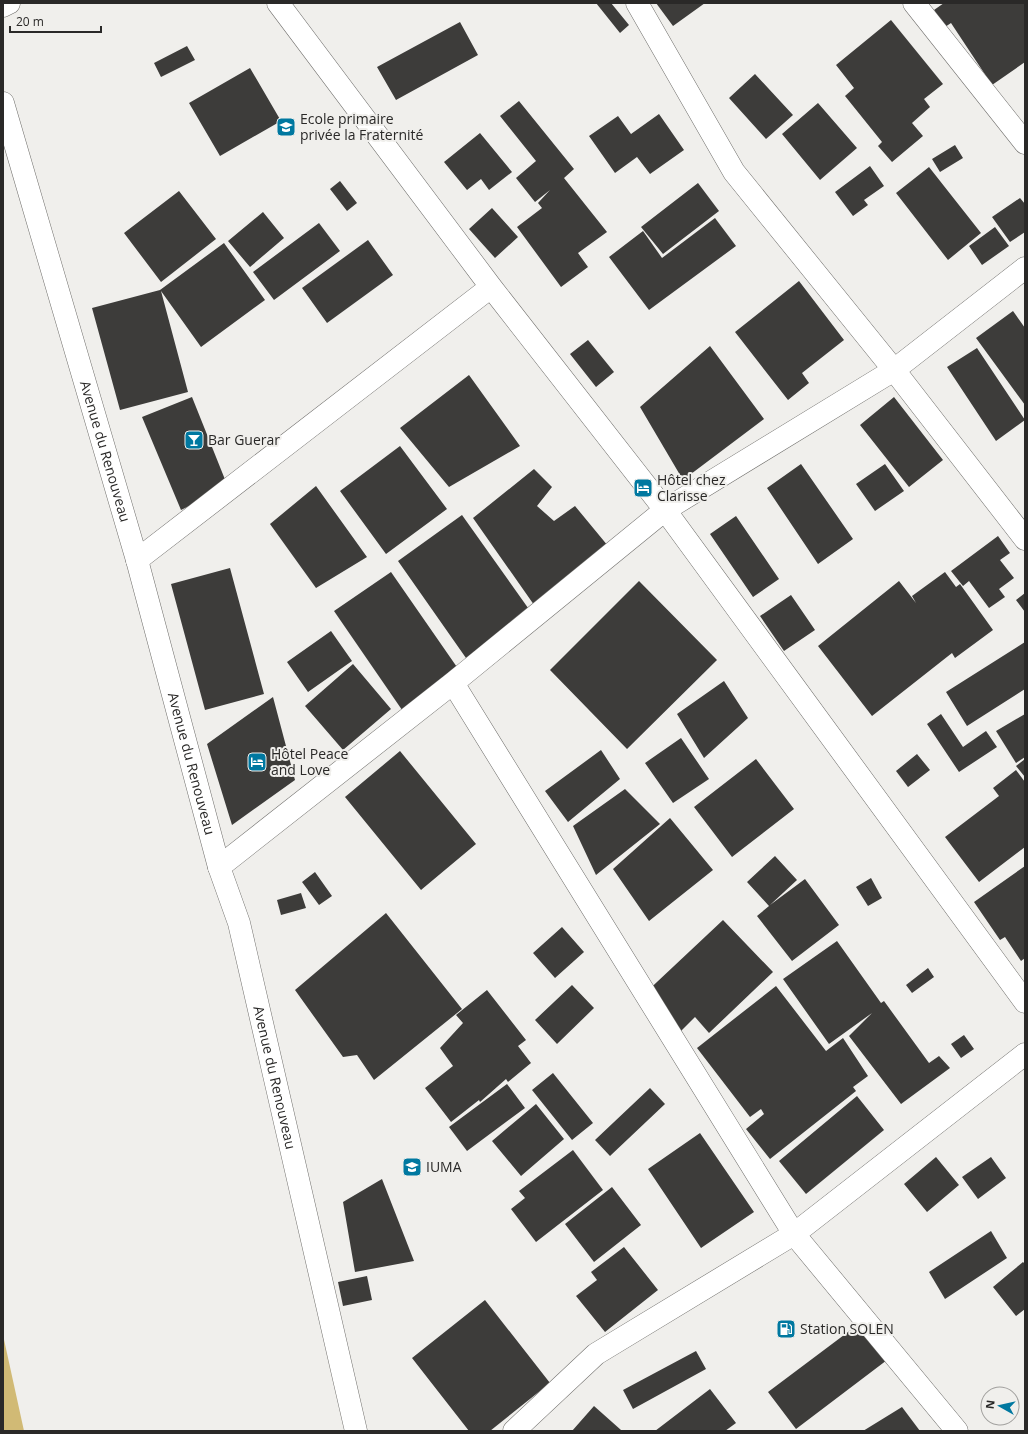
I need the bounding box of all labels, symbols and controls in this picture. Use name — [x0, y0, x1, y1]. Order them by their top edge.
scale bar — [10, 8, 101, 34]
text: 20 m — [16, 13, 44, 30]
place label: Ecole primaire privée la Fraternité — [300, 109, 424, 144]
school or university icon: Ecole primaire privée la Fraternité — [275, 116, 297, 138]
street label: Avenue du Renouveau — [76, 378, 135, 524]
bar icon: Bar Guerar — [183, 429, 205, 451]
place label: Bar Guerar — [208, 430, 280, 449]
place label: Hôtel chez Clarisse — [657, 470, 726, 505]
hotel icon: Hôtel chez Clarisse — [632, 477, 654, 499]
street label: Avenue du Renouveau — [164, 690, 220, 837]
place label: Hôtel Peace and Love — [271, 744, 349, 779]
hotel icon: Hôtel Peace and Love — [246, 751, 268, 773]
street label: Avenue du Renouveau — [249, 1004, 301, 1151]
school or university icon: IUMA — [401, 1156, 423, 1178]
place label: IUMA — [426, 1157, 462, 1176]
fuel station icon: Station SOLEN — [775, 1318, 797, 1340]
place label: Station SOLEN — [800, 1319, 894, 1338]
north arrow — [980, 1386, 1020, 1426]
text: N — [982, 1399, 998, 1410]

